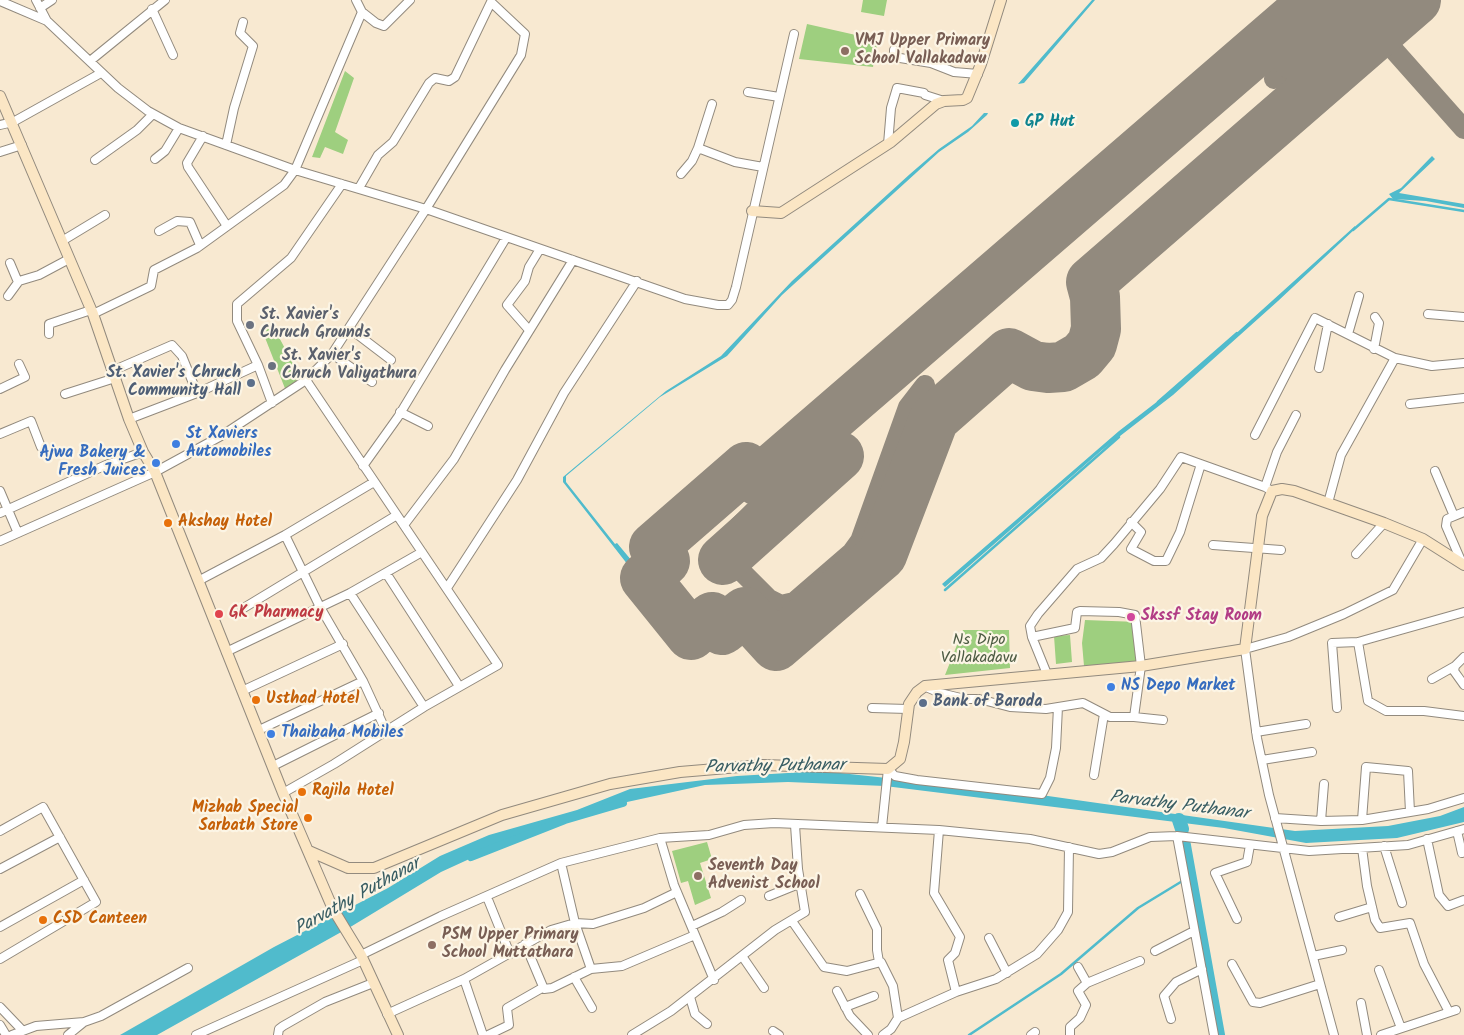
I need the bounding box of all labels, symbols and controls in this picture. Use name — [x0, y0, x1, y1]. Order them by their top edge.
place label: VMJ Upper Primary School Vallakadavu — [855, 32, 990, 70]
marker: VMJ Upper Primary School Vallakadavu — [839, 45, 851, 57]
place label: GP Hut — [1025, 113, 1075, 133]
marker: GP Hut — [1009, 117, 1021, 129]
place label: St. Xavier's Chruch Grounds — [260, 306, 371, 344]
marker: St. Xavier's Chruch Grounds — [244, 319, 256, 331]
place label: St. Xavier's Chruch Valiyathura — [282, 347, 417, 385]
marker: St. Xavier's Chruch Valiyathura — [266, 360, 278, 372]
place label: St. Xavier's Chruch Community Hall — [107, 364, 241, 402]
marker: St. Xavier's Chruch Community Hall — [245, 377, 257, 389]
place label: St Xaviers Automobiles — [186, 425, 272, 463]
marker: St Xaviers Automobiles — [170, 438, 182, 450]
place label: Ajwa Bakery & Fresh Juices — [39, 444, 146, 482]
marker: Ajwa Bakery & Fresh Juices — [150, 457, 162, 469]
place label: Akshay Hotel — [178, 513, 272, 533]
marker: Akshay Hotel — [162, 517, 174, 529]
place label: GK Pharmacy — [229, 604, 323, 624]
place label: Skssf Stay Room — [1141, 607, 1262, 627]
marker: GK Pharmacy — [213, 608, 225, 620]
marker: Skssf Stay Room — [1125, 611, 1137, 623]
park label: Ns Dipo Vallakadavu — [941, 631, 1017, 669]
place label: NS Depo Market — [1121, 677, 1236, 697]
marker: NS Depo Market — [1105, 681, 1117, 693]
place label: Usthad Hotel — [266, 690, 359, 710]
place label: Bank of Baroda — [933, 693, 1042, 713]
marker: Usthad Hotel — [250, 694, 262, 706]
marker: Bank of Baroda — [917, 697, 929, 709]
place label: Thaibaha Mobiles — [281, 724, 404, 744]
marker: Thaibaha Mobiles — [265, 728, 277, 740]
water label: Parvathy Puthanar — [705, 756, 845, 780]
place label: Rajila Hotel — [312, 782, 394, 802]
marker: Rajila Hotel — [296, 786, 308, 798]
water label: Parvathy Puthanar — [1108, 788, 1250, 826]
place label: Mizhab Special Sarbath Store — [192, 799, 298, 837]
marker: Mizhab Special Sarbath Store — [302, 812, 314, 824]
water label: Parvathy Puthanar — [292, 855, 424, 941]
place label: Seventh Day Advenist School — [708, 857, 820, 895]
marker: Seventh Day Advenist School — [692, 870, 704, 882]
place label: CSD Canteen — [53, 910, 147, 930]
marker: CSD Canteen — [37, 914, 49, 926]
place label: PSM Upper Primary School Muttathara — [442, 926, 578, 964]
marker: PSM Upper Primary School Muttathara — [426, 939, 438, 951]

